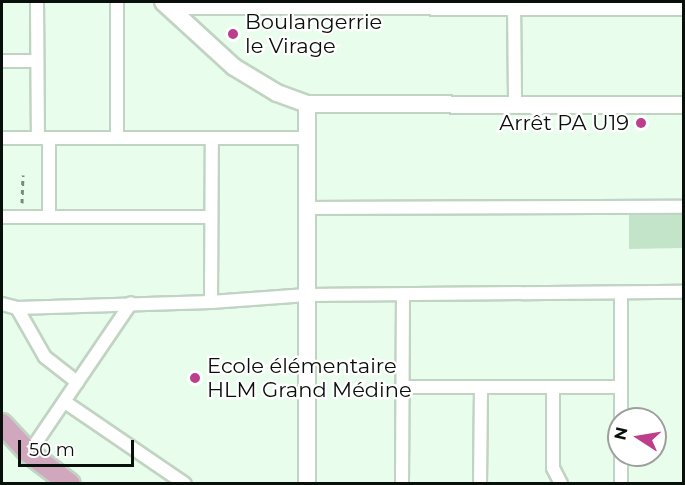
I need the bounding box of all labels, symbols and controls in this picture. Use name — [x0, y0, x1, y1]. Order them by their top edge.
place label: Boulangerrie le Virage — [245, 9, 382, 59]
marker: Boulangerrie le Virage — [226, 27, 240, 41]
place label: Arrêt PA U19 — [499, 110, 629, 136]
marker: Arrêt PA U19 — [634, 116, 648, 130]
place label: Ecole élémentaire HLM Grand Médine — [207, 353, 412, 403]
marker: Ecole élémentaire HLM Grand Médine — [188, 371, 202, 385]
north arrow — [607, 407, 667, 467]
text: N — [610, 425, 631, 442]
scale bar — [21, 428, 136, 466]
text: 50 m — [29, 439, 75, 461]

